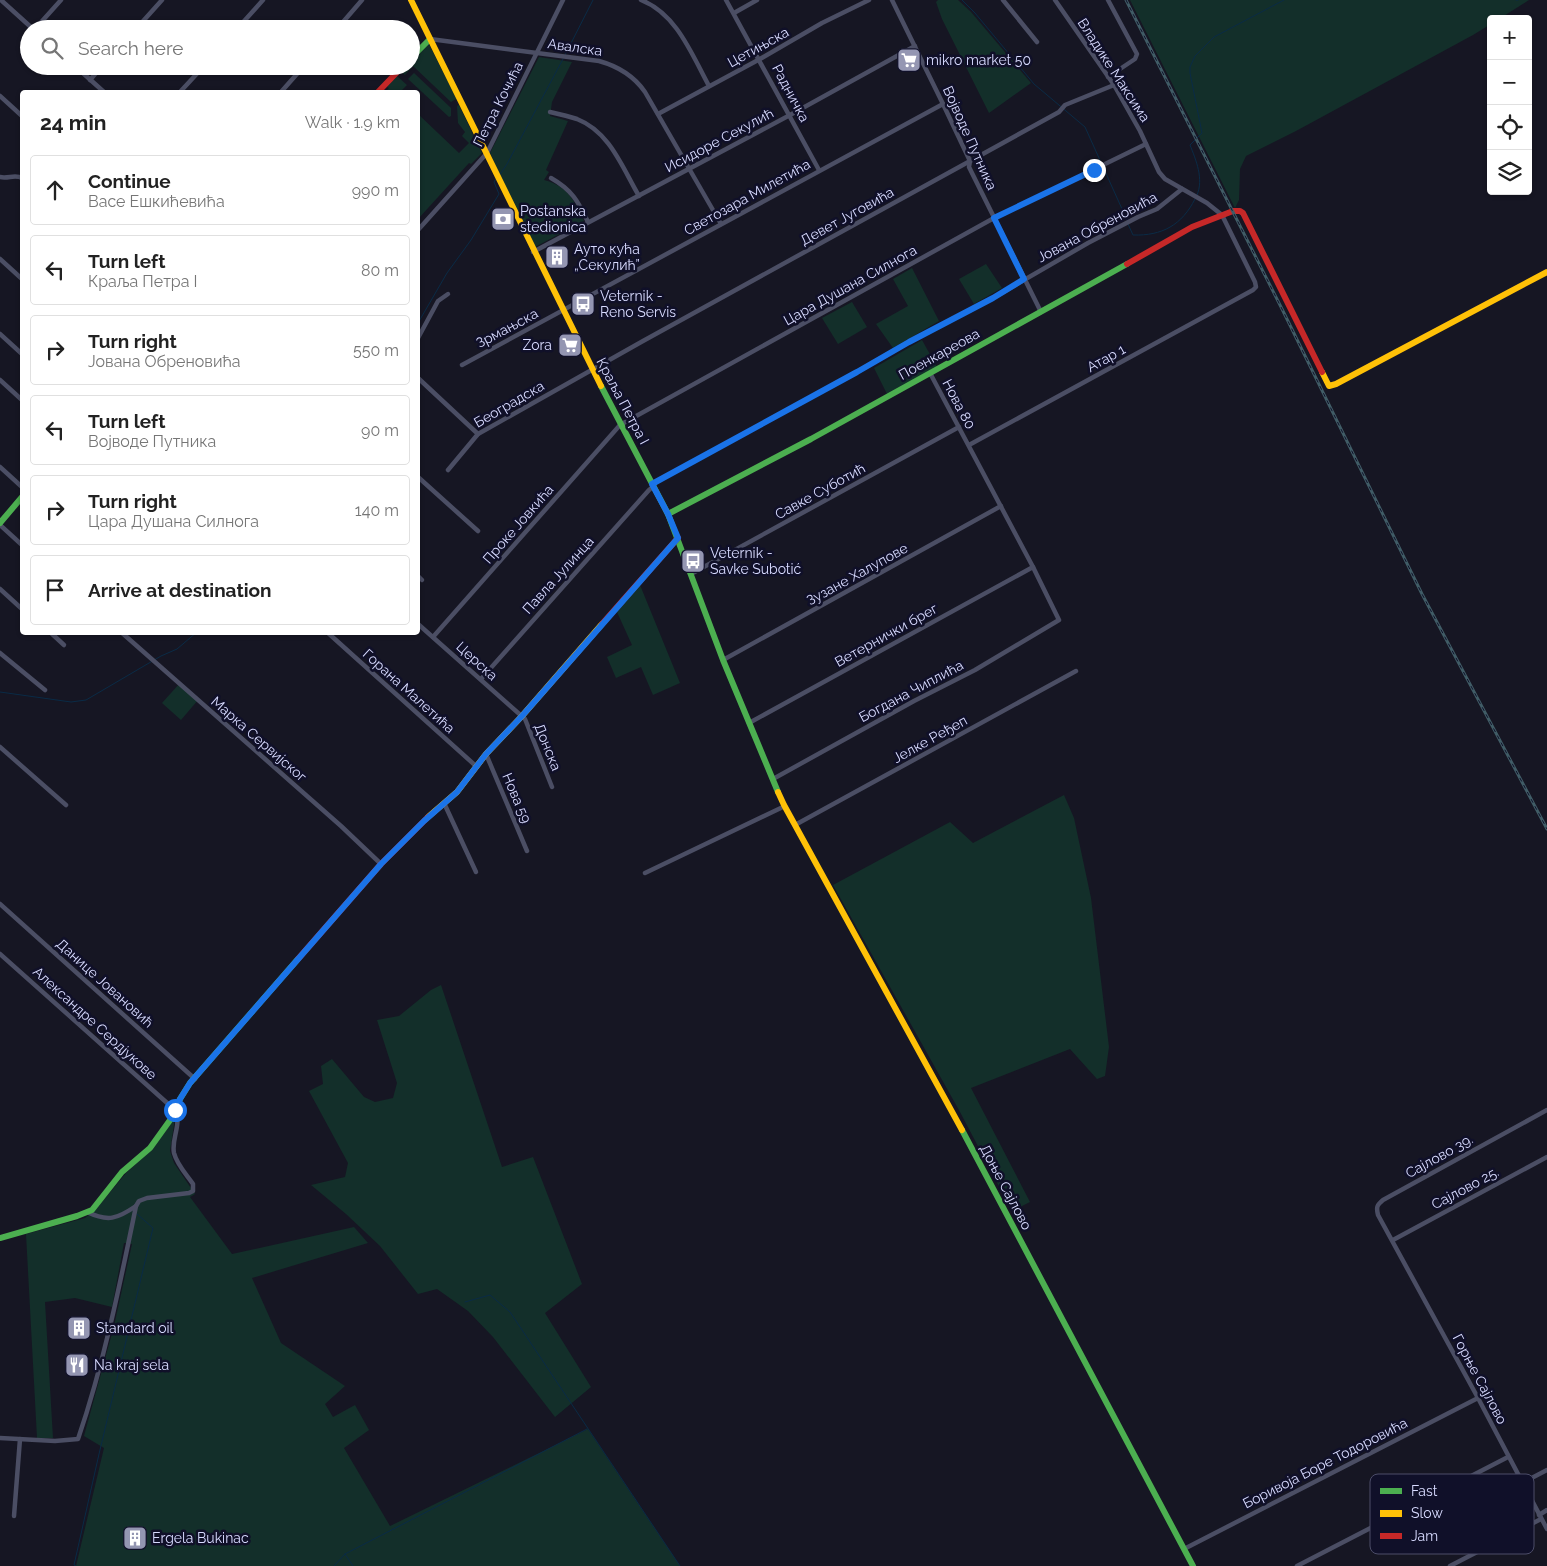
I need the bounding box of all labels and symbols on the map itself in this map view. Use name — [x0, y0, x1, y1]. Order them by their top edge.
street label: Владике Максима — [1075, 15, 1153, 125]
street label: Цетињска — [725, 24, 791, 70]
street label: Авалска — [547, 35, 603, 59]
supermarket icon: mikro market 50 — [896, 47, 922, 73]
place label: mikro market 50 — [926, 52, 1031, 68]
street label: Петра Кочића — [470, 59, 526, 149]
street label: Радничка — [769, 61, 813, 125]
street label: Војводе Путника — [940, 84, 1000, 192]
street label: Исидоре Секулић — [662, 105, 776, 175]
street label: Светозара Милетића — [681, 156, 813, 238]
route end — [1083, 159, 1106, 182]
street label: Девет Југовића — [798, 184, 896, 248]
street label: Јована Обреновића — [1034, 189, 1160, 265]
place label: Postanska stedionica — [520, 203, 586, 235]
bank icon: Postanska stedionica — [490, 206, 516, 232]
place label: Ауто кућа „Секулић” — [574, 241, 640, 273]
street label: Цара Душана Силнога — [781, 242, 919, 328]
building icon: Ауто кућа „Секулић” — [544, 244, 570, 270]
place label: Veternik - Reno Servis — [600, 288, 676, 320]
bus stop icon: Veternik - Reno Servis — [570, 291, 596, 317]
street label: Зрмањска — [473, 305, 541, 351]
street label: Поенкареова — [896, 325, 982, 383]
supermarket icon: Zora — [557, 332, 583, 358]
place label: Zora — [523, 337, 552, 353]
street label: Атар 1 — [1084, 341, 1128, 375]
street label: Краља Петра I — [593, 355, 653, 447]
street label: Нова 80 — [939, 376, 979, 432]
street label: Београдска — [471, 377, 547, 431]
street label: Савке Суботић — [772, 460, 868, 522]
street label: Проке Јовкића — [479, 481, 557, 567]
street label: Павла Јулинца — [519, 533, 597, 617]
street label: Зузане Халупове — [804, 540, 910, 608]
place label: Veternik - Savke Subotić — [710, 545, 802, 577]
bus stop icon: Veternik - Savke Subotić — [680, 548, 706, 574]
street label: Ветернички брег — [832, 600, 940, 670]
street label: Церска — [453, 638, 501, 684]
street label: Горана Малетића — [360, 646, 458, 736]
street label: Богдана Чиплића — [856, 657, 966, 725]
street label: Марка Сервијског — [208, 693, 310, 785]
street label: Јелке Ређеп — [890, 712, 970, 766]
street label: Донска — [531, 721, 565, 773]
street label: Нова 59 — [499, 770, 535, 826]
street label: Данице Јовановић — [53, 935, 157, 1031]
street label: Александре Сердјукове — [30, 963, 160, 1083]
route start — [164, 1099, 187, 1122]
street label: Сајлово 39. — [1403, 1131, 1475, 1181]
street label: Доње Сајлово — [977, 1142, 1035, 1232]
street label: Сајлово 25. — [1429, 1164, 1501, 1212]
building icon: Standard oil — [66, 1315, 92, 1341]
place label: Standard oil — [96, 1320, 174, 1336]
street label: Горње Сајлово — [1449, 1331, 1511, 1427]
restaurant icon: Na kraj sela — [64, 1352, 90, 1378]
place label: Na kraj sela — [94, 1357, 169, 1373]
street label: Боривоја Боре Тодоровића — [1240, 1414, 1410, 1512]
legend — [1370, 1474, 1534, 1554]
text: Fast — [1411, 1483, 1438, 1499]
text: Slow — [1411, 1505, 1443, 1521]
building icon: Ergela Bukinac — [122, 1525, 148, 1551]
text: Jam — [1411, 1528, 1438, 1544]
place label: Ergela Bukinac — [152, 1530, 249, 1546]

